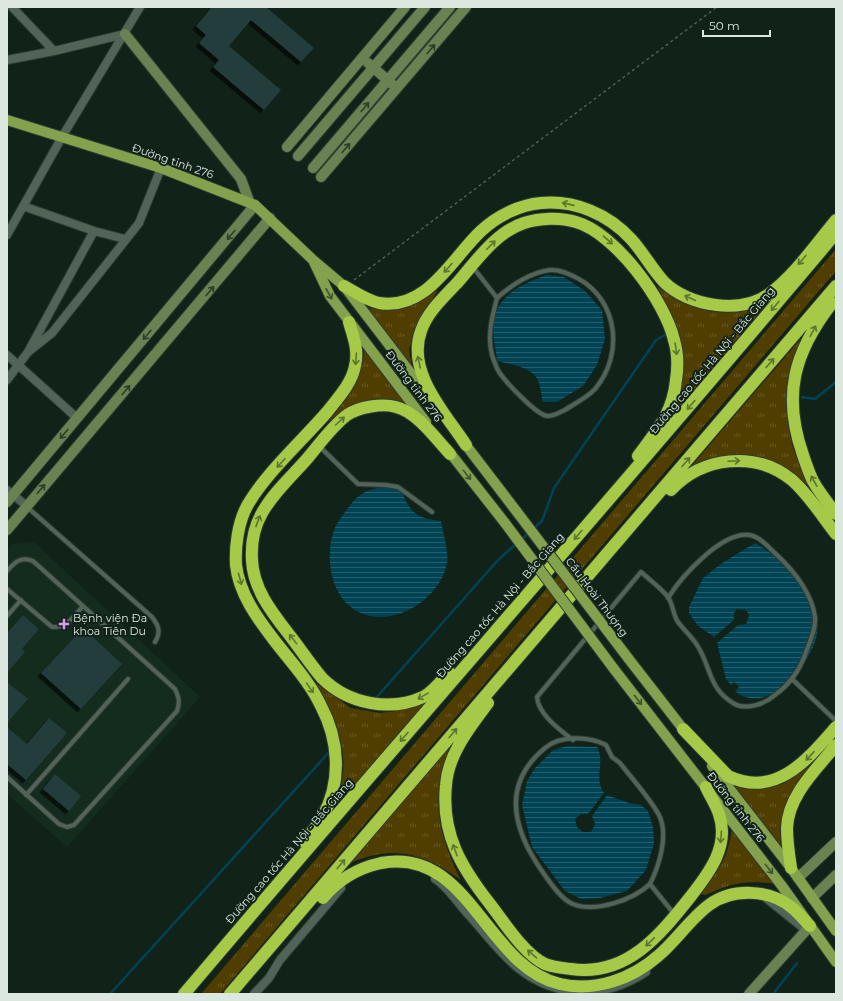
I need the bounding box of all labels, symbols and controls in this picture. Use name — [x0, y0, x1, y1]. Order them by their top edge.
scale bar — [703, 12, 770, 38]
text: 50 m — [709, 18, 740, 33]
one-way arrow — [426, 43, 435, 54]
one-way arrow — [361, 101, 370, 112]
street label: Đường tỉnh 276 — [130, 140, 216, 182]
one-way arrow — [342, 142, 351, 153]
one-way arrow — [562, 200, 575, 208]
one-way arrow — [226, 230, 235, 241]
one-way arrow — [603, 236, 614, 245]
one-way arrow — [486, 240, 496, 250]
one-way arrow — [797, 255, 806, 265]
one-way arrow — [443, 263, 453, 273]
street label: Đường cao tốc Hà Nội - Bắc Giang — [646, 284, 778, 436]
one-way arrow — [205, 286, 214, 297]
one-way arrow — [326, 287, 333, 299]
one-way arrow — [684, 294, 696, 301]
one-way arrow — [770, 300, 779, 311]
one-way arrow — [810, 325, 817, 337]
one-way arrow — [143, 329, 152, 340]
one-way arrow — [672, 342, 680, 355]
street label: Đường tỉnh 276 — [383, 348, 445, 425]
one-way arrow — [352, 352, 359, 365]
one-way arrow — [415, 356, 423, 369]
one-way arrow — [766, 358, 775, 369]
one-way arrow — [121, 385, 130, 396]
one-way arrow — [687, 400, 696, 410]
one-way arrow — [335, 417, 346, 426]
one-way arrow — [59, 429, 68, 440]
one-way arrow — [681, 457, 690, 467]
one-way arrow — [727, 457, 740, 465]
one-way arrow — [277, 458, 286, 469]
one-way arrow — [463, 469, 471, 480]
one-way arrow — [810, 476, 817, 488]
one-way arrow — [37, 484, 46, 495]
one-way arrow — [255, 516, 263, 528]
street label: Đường cao tốc Hà Nội - Bắc Giang — [433, 530, 567, 680]
one-way arrow — [574, 530, 583, 540]
street label: Cầu Hoài Thượng — [563, 555, 631, 639]
one-way arrow — [237, 572, 244, 585]
place label: Bệnh viện Đa khoa Tiên Du — [73, 611, 147, 638]
marker: Bệnh viện Đa khoa Tiên Du — [58, 618, 70, 630]
one-way arrow — [288, 634, 297, 645]
one-way arrow — [306, 682, 314, 693]
one-way arrow — [417, 692, 429, 700]
one-way arrow — [634, 694, 642, 705]
one-way arrow — [448, 728, 457, 738]
one-way arrow — [399, 731, 408, 742]
one-way arrow — [806, 751, 815, 761]
street label: Đường tỉnh 276 — [704, 769, 768, 845]
street label: Đường cao tốc Hà Nội - Bắc Giang — [222, 776, 356, 926]
one-way arrow — [718, 830, 725, 843]
one-way arrow — [451, 844, 458, 857]
one-way arrow — [337, 859, 346, 869]
one-way arrow — [765, 864, 773, 875]
one-way arrow — [645, 937, 655, 947]
one-way arrow — [527, 949, 537, 959]

